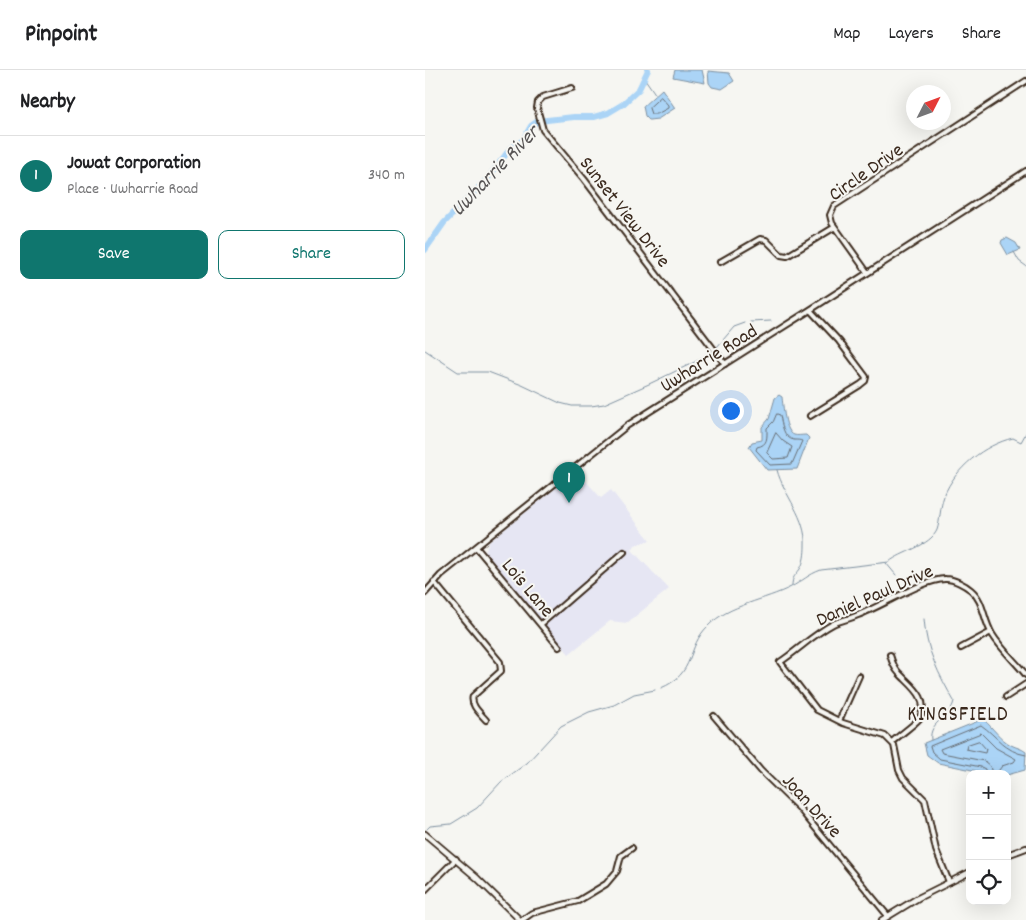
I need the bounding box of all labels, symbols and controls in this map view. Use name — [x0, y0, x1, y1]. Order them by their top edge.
text: Pinpoint — [25, 18, 97, 52]
text: Map — [833, 22, 860, 47]
text: Layers — [888, 22, 934, 47]
text: Share — [962, 22, 1001, 47]
north arrow — [906, 85, 951, 130]
text: Nearby — [20, 88, 75, 118]
water label: Uwharrie River — [445, 118, 549, 224]
street label: Circle Drive — [824, 137, 910, 209]
text: Jowat Corporation — [67, 151, 201, 178]
street label: Sunset View Drive — [571, 151, 676, 274]
text: 1 — [34, 164, 38, 187]
text: 340 m — [368, 164, 405, 187]
text: Place · Uwharrie Road — [67, 178, 198, 201]
button: Save — [20, 230, 208, 279]
button: Share — [218, 230, 405, 279]
street label: Uwharrie Road — [655, 318, 764, 401]
your location — [718, 398, 744, 424]
pin: 1 — [553, 462, 585, 503]
street label: Lois Lane — [494, 553, 560, 625]
street label: Daniel Paul Drive — [812, 558, 939, 635]
district label: KINGSFIELD — [907, 701, 1009, 731]
street label: Joan Drive — [774, 769, 847, 845]
map controls — [966, 770, 1011, 905]
button: + — [966, 770, 1011, 815]
button: − — [966, 815, 1011, 860]
button: locate — [966, 860, 1011, 905]

